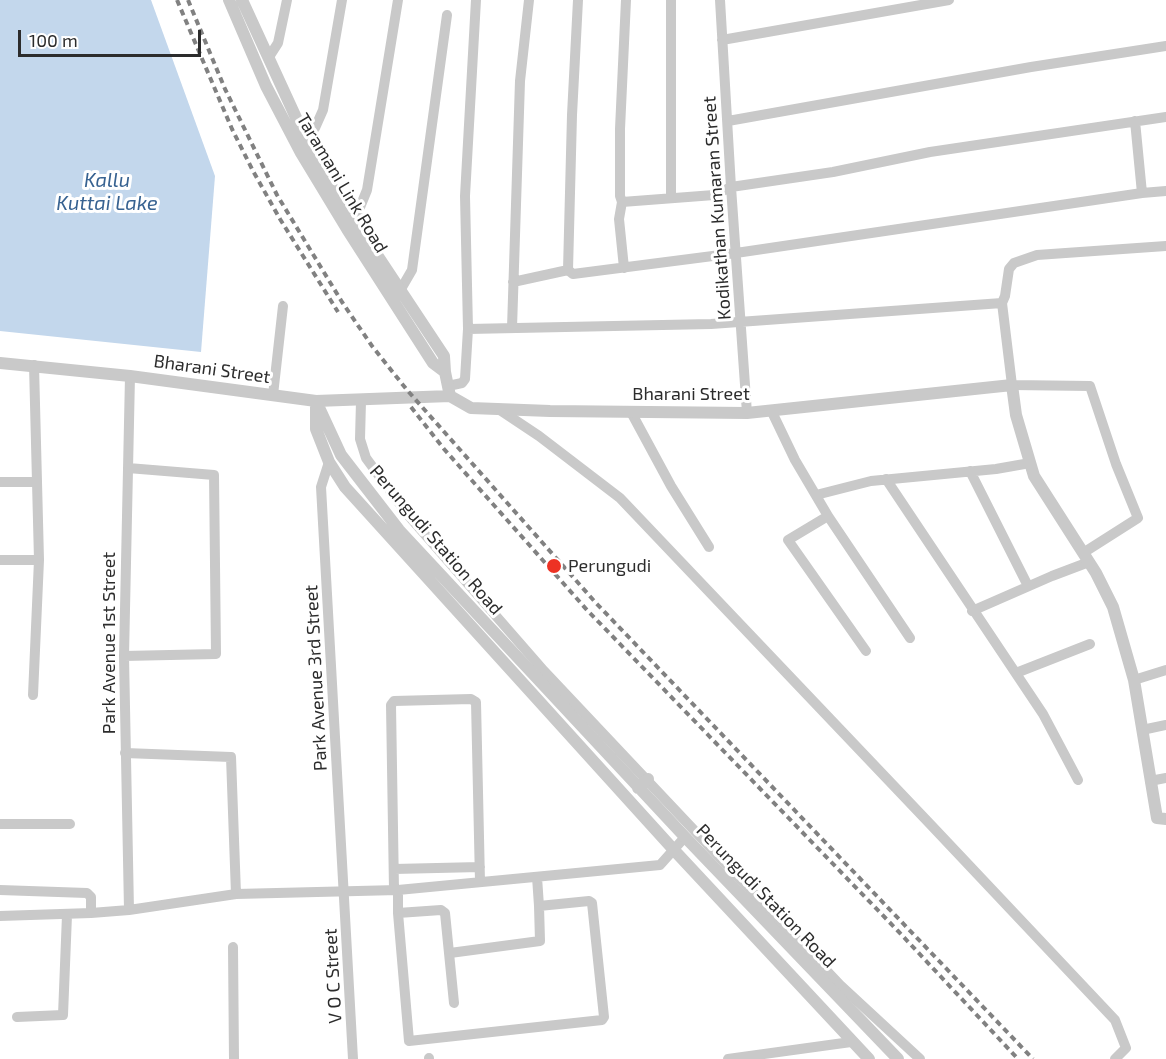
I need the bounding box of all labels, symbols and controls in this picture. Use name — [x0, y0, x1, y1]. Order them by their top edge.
scale bar — [21, 18, 204, 56]
text: 100 m — [29, 29, 78, 51]
street label: Kodikathan Kumaran Street — [698, 95, 736, 321]
street label: Taramani Link Road — [292, 109, 392, 257]
water label: Kallu Kuttai Lake — [56, 168, 158, 215]
street label: Bharani Street — [152, 350, 272, 388]
street label: Bharani Street — [632, 383, 750, 405]
street label: Perungudi Station Road — [365, 461, 507, 619]
street label: Park Avenue 1st Street — [98, 552, 120, 734]
place label: Perungudi — [568, 555, 651, 577]
marker: Perungudi — [545, 557, 563, 575]
street label: Park Avenue 3rd Street — [300, 584, 332, 772]
street label: Perungudi Station Road — [692, 820, 840, 972]
street label: V O C Street — [320, 928, 346, 1024]

